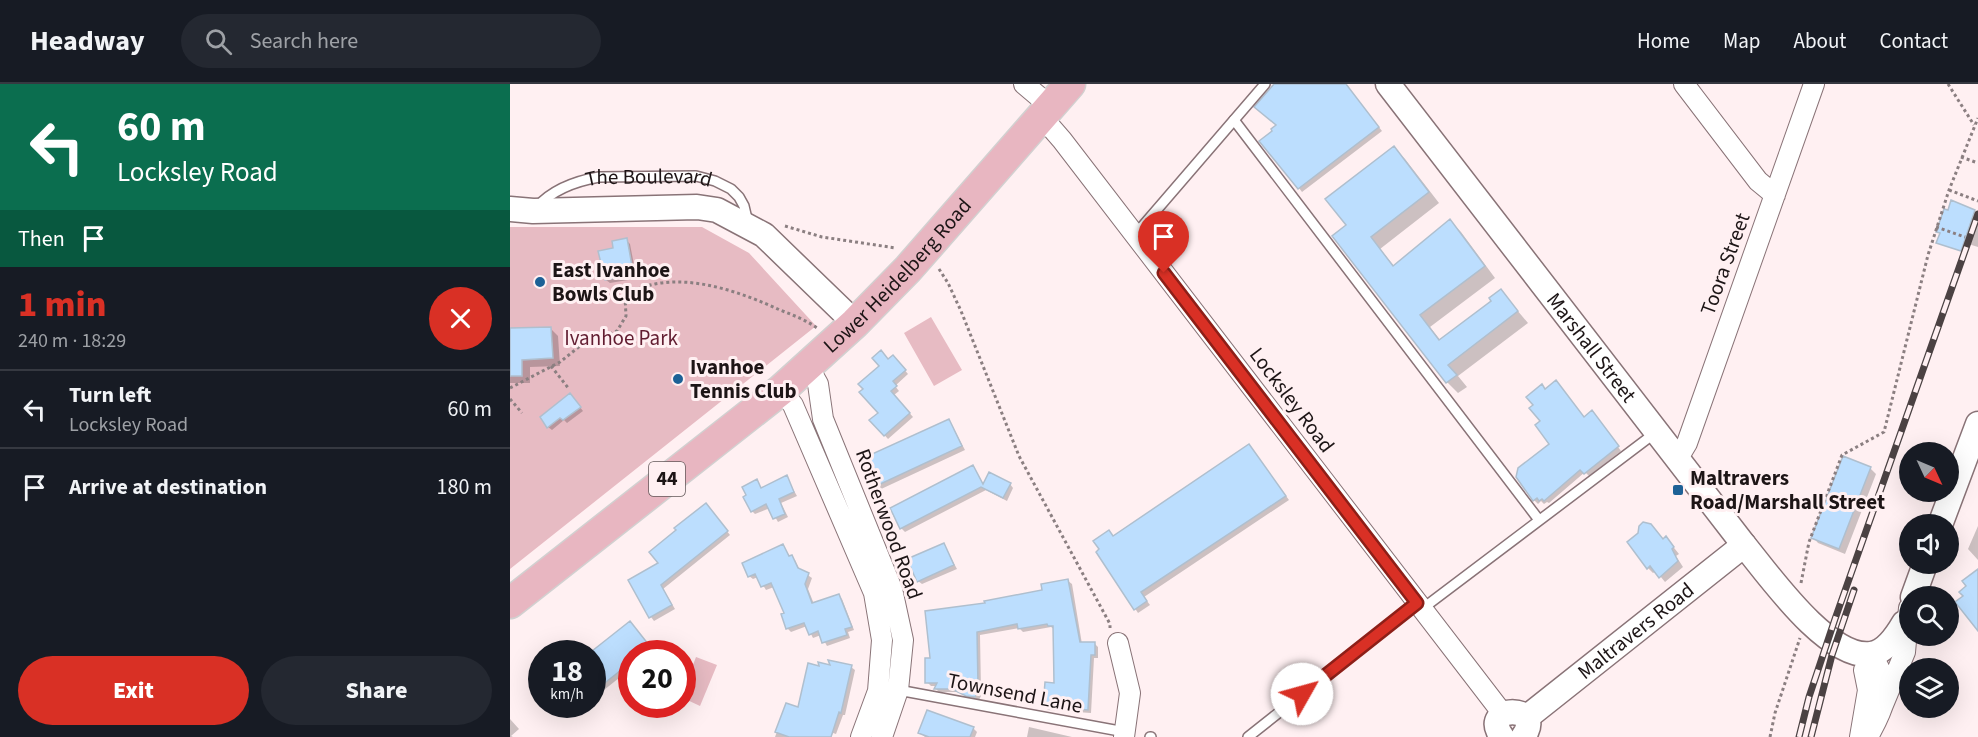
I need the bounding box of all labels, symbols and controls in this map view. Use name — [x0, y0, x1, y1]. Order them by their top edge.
search box — [181, 14, 601, 68]
text: Headway — [30, 21, 145, 61]
icon: search — [202, 25, 235, 58]
text: Search here — [250, 25, 358, 57]
text: Home — [1637, 26, 1690, 56]
text: Map — [1723, 26, 1761, 56]
text: About — [1794, 26, 1846, 56]
text: Contact — [1879, 26, 1948, 56]
text: 60 m — [117, 97, 206, 157]
icon: left — [18, 108, 96, 186]
text: Locksley Road — [117, 153, 278, 192]
street label: The Boulevard — [582, 161, 716, 195]
street label: Lower Heidelberg Road — [816, 192, 978, 360]
street label: Toora Street — [1693, 209, 1757, 319]
pin — [1138, 211, 1189, 273]
icon: arrive — [1147, 220, 1180, 253]
icon: arrive — [77, 222, 110, 255]
text: Then — [18, 223, 65, 255]
place label: East Ivanhoe Bowls Club — [552, 255, 670, 309]
marker: East Ivanhoe Bowls Club — [533, 275, 547, 289]
text: 1 min — [18, 279, 106, 330]
street label: Marshall Street — [1539, 286, 1644, 409]
button: close — [429, 287, 492, 350]
park label: Ivanhoe Park — [564, 323, 678, 353]
text: 240 m · 18:29 — [18, 327, 126, 355]
street label: Locksley Road — [1242, 341, 1342, 459]
place label: Ivanhoe Tennis Club — [690, 352, 796, 406]
marker: Ivanhoe Tennis Club — [671, 372, 685, 386]
text: Turn left — [69, 379, 151, 411]
icon: left — [18, 393, 51, 426]
text: 60 m — [447, 393, 492, 425]
text: Locksley Road — [69, 411, 188, 439]
north arrow — [1899, 442, 1959, 502]
map controls — [1899, 442, 1959, 718]
street label: Rotherwood Road — [848, 445, 930, 603]
road number: 44 — [649, 462, 685, 496]
place label: Maltravers Road/Marshall Street — [1690, 463, 1885, 517]
icon: arrive — [18, 471, 51, 504]
text: Arrive at destination — [69, 471, 267, 503]
text: 180 m — [437, 471, 492, 503]
marker: Maltravers Road/Marshall Street — [1671, 483, 1685, 497]
button: sound — [1899, 514, 1959, 574]
street label: Maltravers Road — [1571, 575, 1700, 687]
button: search — [1899, 586, 1959, 646]
speed limit sign: 20 — [618, 640, 696, 718]
text: 18 — [551, 650, 583, 693]
button: Exit — [18, 656, 249, 725]
button: Share — [261, 656, 492, 725]
button: layers — [1899, 658, 1959, 718]
position arrow — [1270, 662, 1334, 726]
street label: Townsend Lane — [945, 665, 1085, 721]
text: km/h — [550, 684, 584, 705]

